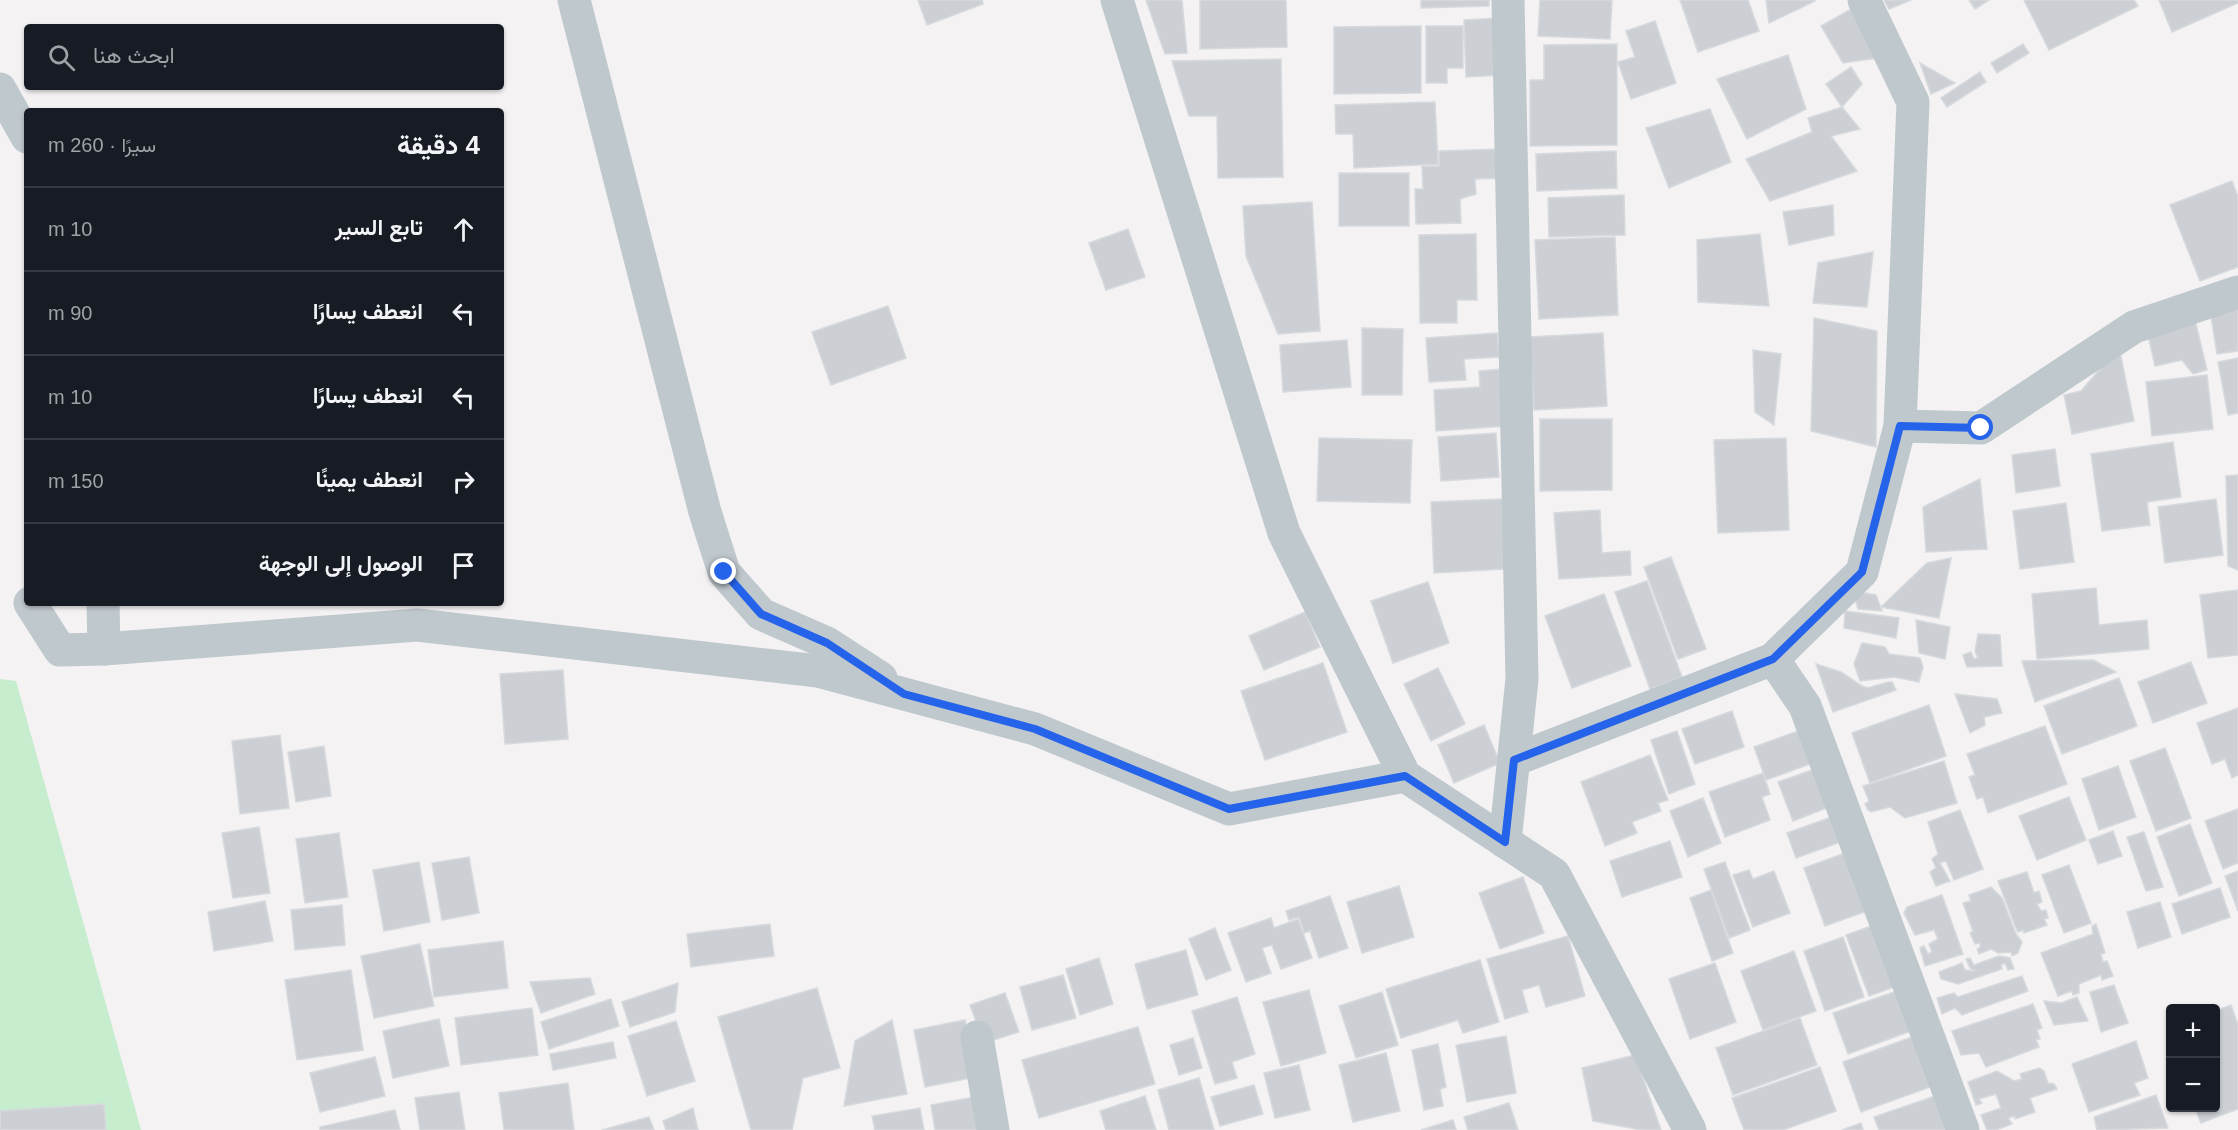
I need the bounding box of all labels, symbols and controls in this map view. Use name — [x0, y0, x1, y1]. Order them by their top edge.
search box — [24, 24, 504, 90]
icon: search — [45, 41, 78, 74]
text: ابحث هنا — [93, 43, 175, 68]
text: 4 دقيقة — [397, 130, 480, 160]
text: سيرًا · 260 m — [48, 134, 156, 156]
icon: ahead — [447, 213, 480, 246]
text: تابع السير — [335, 215, 423, 240]
text: 10 m — [48, 218, 92, 240]
icon: left — [447, 297, 480, 330]
text: انعطف يسارًا — [313, 299, 423, 324]
text: 90 m — [48, 302, 92, 324]
icon: left — [447, 381, 480, 414]
text: انعطف يسارًا — [313, 383, 423, 408]
text: 10 m — [48, 386, 92, 408]
route start — [1967, 414, 1993, 440]
icon: right — [447, 465, 480, 498]
text: انعطف يمينًا — [315, 467, 423, 492]
text: 150 m — [48, 470, 104, 492]
icon: arrive — [447, 549, 480, 582]
text: الوصول إلى الوجهة — [259, 551, 423, 576]
route end — [710, 558, 736, 584]
map controls — [2166, 1004, 2220, 1112]
button: + — [2166, 1004, 2220, 1058]
button: − — [2166, 1058, 2220, 1112]

